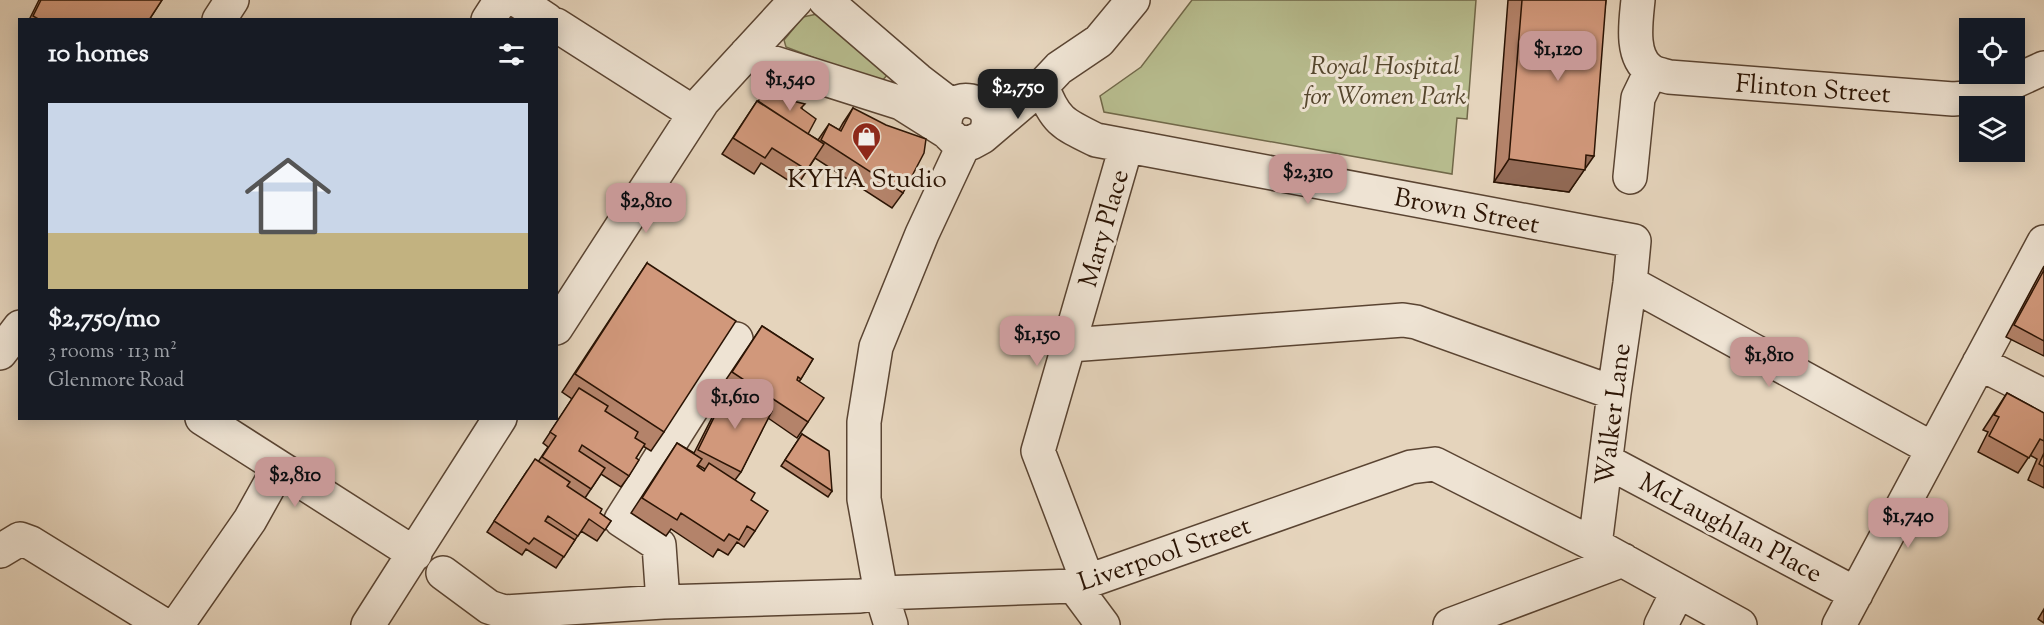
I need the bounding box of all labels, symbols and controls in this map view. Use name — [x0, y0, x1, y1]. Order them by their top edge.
map controls — [1959, 18, 2025, 162]
button: locate — [1959, 18, 2025, 84]
pin: $1,120 — [1509, 31, 1607, 82]
text: 10 homes — [48, 36, 149, 73]
text: $1,120 — [1533, 36, 1583, 65]
icon: filters — [495, 38, 528, 71]
park label: Royal Hospital for Women Park — [1301, 49, 1467, 116]
pin: $1,540 — [741, 61, 839, 112]
text: $1,540 — [765, 66, 815, 95]
street label: Flinton Street — [1734, 67, 1892, 114]
pin: $2,750 — [969, 69, 1067, 120]
text: $2,750 — [992, 74, 1044, 103]
button: layers — [1959, 96, 2025, 162]
shop icon: KYHA Studio — [851, 120, 883, 162]
icon: home — [234, 142, 342, 250]
pin: $2,310 — [1259, 154, 1357, 205]
text: $2,310 — [1283, 159, 1333, 188]
place label: KYHA Studio — [787, 162, 947, 199]
street label: Mary Place — [1071, 165, 1140, 292]
street label: Brown Street — [1391, 180, 1542, 245]
pin: $2,810 — [597, 183, 695, 234]
text: $2,810 — [620, 188, 672, 217]
text: $2,750/mo — [48, 301, 160, 338]
pin: $1,150 — [988, 316, 1086, 367]
text: $1,150 — [1014, 321, 1060, 350]
pin: $1,810 — [1720, 337, 1818, 388]
text: 3 rooms · 113 m² — [48, 338, 177, 367]
street label: Walker Lane — [1587, 341, 1642, 487]
text: $1,810 — [1744, 342, 1794, 371]
text: Glenmore Road — [48, 367, 184, 396]
pin: $1,610 — [686, 379, 784, 430]
text: $1,610 — [711, 384, 759, 413]
pin: $2,810 — [246, 457, 344, 508]
text: $2,810 — [269, 462, 321, 491]
street label: McLaughlan Place — [1632, 465, 1828, 593]
pin: $1,740 — [1859, 498, 1957, 549]
text: $1,740 — [1882, 503, 1934, 532]
street label: Liverpool Street — [1074, 508, 1256, 602]

